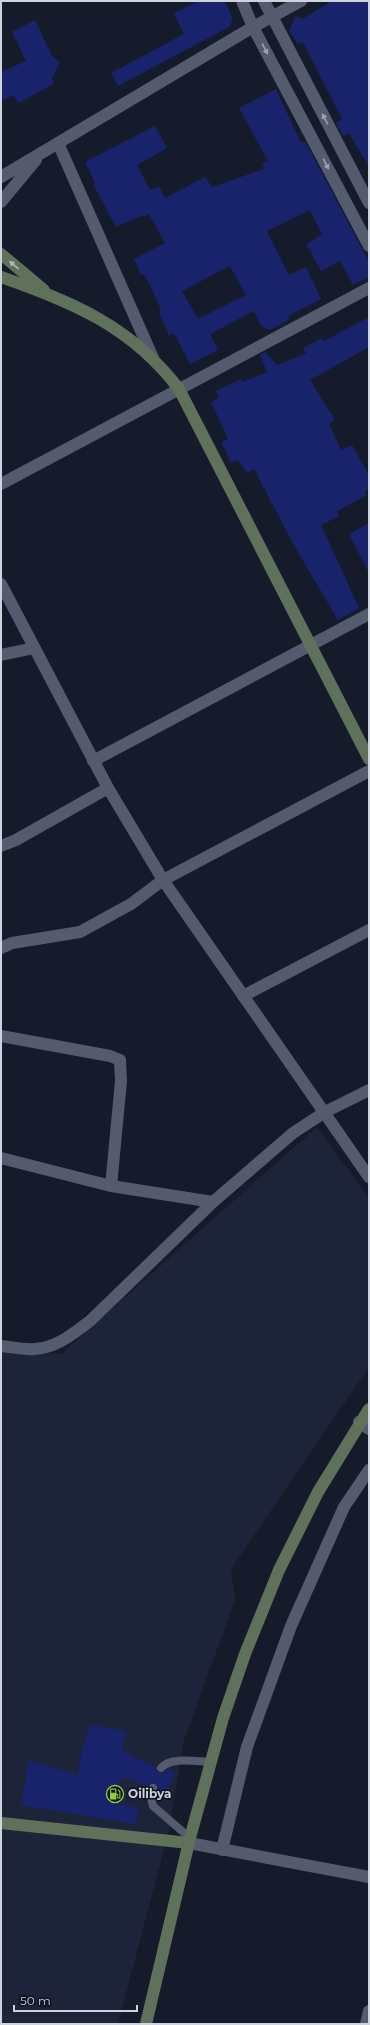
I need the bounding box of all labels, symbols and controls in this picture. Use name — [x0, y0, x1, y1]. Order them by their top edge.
one-way arrow — [262, 43, 268, 54]
one-way arrow — [322, 113, 328, 125]
one-way arrow — [322, 158, 329, 169]
one-way arrow — [9, 261, 20, 270]
fuel station icon: Oilibya — [105, 1784, 125, 1804]
place label: Oilibya — [128, 1786, 171, 1801]
scale bar — [14, 1987, 137, 2013]
text: 50 m — [20, 1993, 51, 2008]

